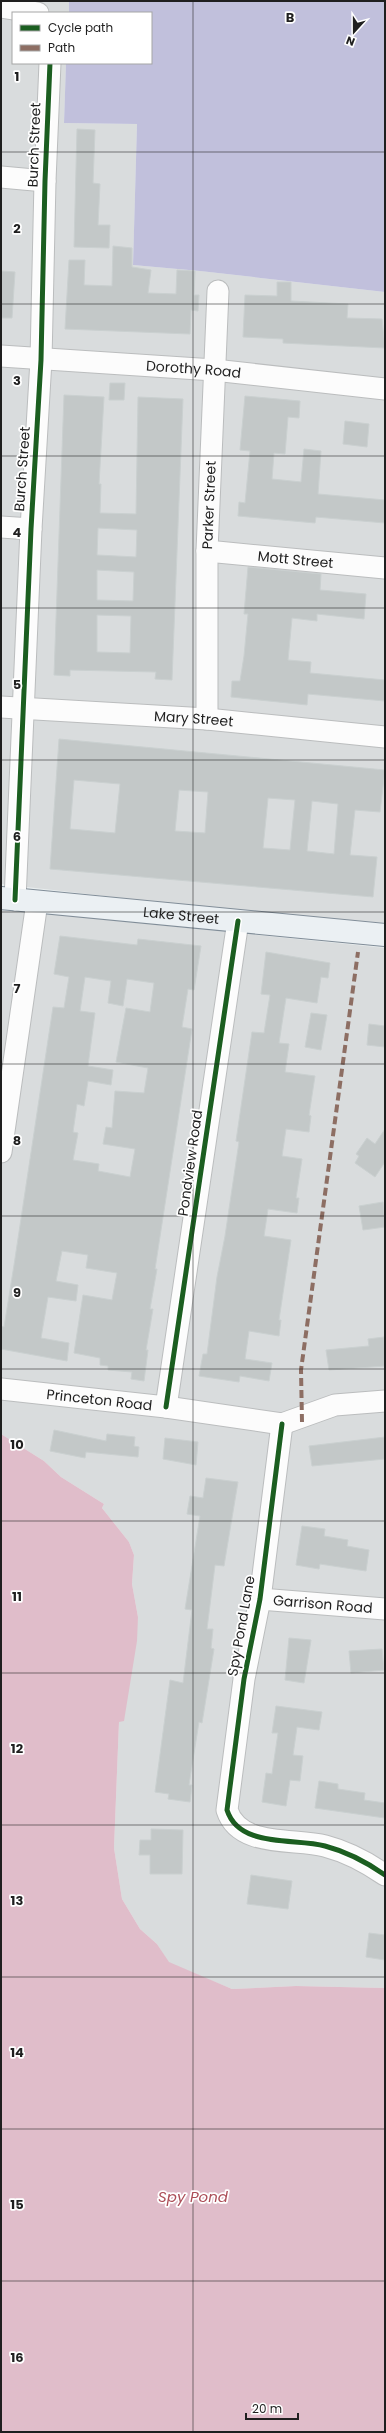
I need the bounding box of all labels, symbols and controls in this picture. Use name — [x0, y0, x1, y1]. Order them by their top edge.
text: B — [286, 8, 295, 27]
legend — [12, 12, 152, 64]
north arrow — [334, 12, 374, 52]
text: Cycle path — [48, 19, 113, 36]
text: N — [344, 32, 357, 50]
text: Path — [48, 39, 75, 56]
text: 1 — [15, 67, 19, 86]
street label: Burch Street — [23, 102, 45, 188]
text: 2 — [13, 219, 21, 238]
street label: Dorothy Road — [145, 356, 242, 383]
text: 3 — [13, 371, 21, 390]
street label: Burch Street — [9, 426, 35, 512]
street label: Parker Street — [197, 460, 221, 550]
text: 4 — [13, 523, 22, 542]
street label: Mott Street — [257, 546, 334, 573]
text: 5 — [13, 675, 21, 694]
street label: Mary Street — [153, 706, 234, 732]
text: 6 — [13, 827, 21, 846]
street label: Lake Street — [142, 902, 220, 929]
text: 7 — [14, 979, 21, 998]
street label: Pondview Road — [173, 1109, 207, 1217]
text: 8 — [13, 1131, 21, 1150]
text: 9 — [13, 1283, 21, 1302]
street label: Princeton Road — [46, 1384, 153, 1415]
text: 10 — [10, 1435, 24, 1454]
street label: Spy Pond Lane — [222, 1574, 260, 1678]
text: 11 — [12, 1587, 22, 1606]
street label: Garrison Road — [272, 1590, 373, 1618]
text: 12 — [11, 1739, 24, 1758]
text: 13 — [11, 1891, 24, 1910]
text: 14 — [10, 2043, 24, 2062]
water label: Spy Pond — [158, 2186, 229, 2207]
text: 15 — [10, 2195, 24, 2214]
text: 16 — [10, 2348, 24, 2367]
scale bar — [246, 2395, 298, 2421]
text: 20 m — [252, 2400, 282, 2417]

